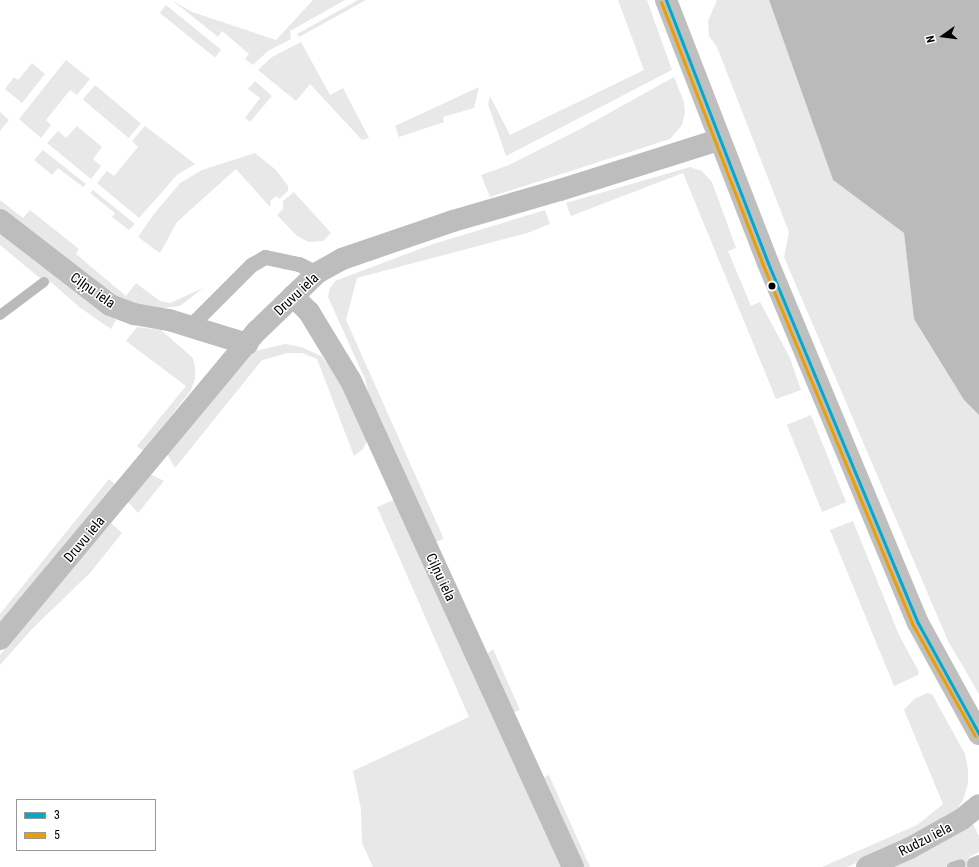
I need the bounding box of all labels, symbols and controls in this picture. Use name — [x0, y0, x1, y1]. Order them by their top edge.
north arrow — [923, 16, 963, 56]
text: N — [924, 34, 938, 44]
street label: Ciļņu iela — [67, 269, 119, 311]
street label: Druvu iela — [270, 269, 322, 319]
unlabelled marker — [767, 281, 777, 291]
street label: Druvu iela — [60, 513, 108, 565]
street label: Ciļņu iela — [423, 550, 459, 604]
legend — [16, 799, 156, 851]
text: 3 — [54, 808, 60, 822]
street label: Rudzu iela — [896, 819, 954, 859]
text: 5 — [54, 828, 60, 842]

